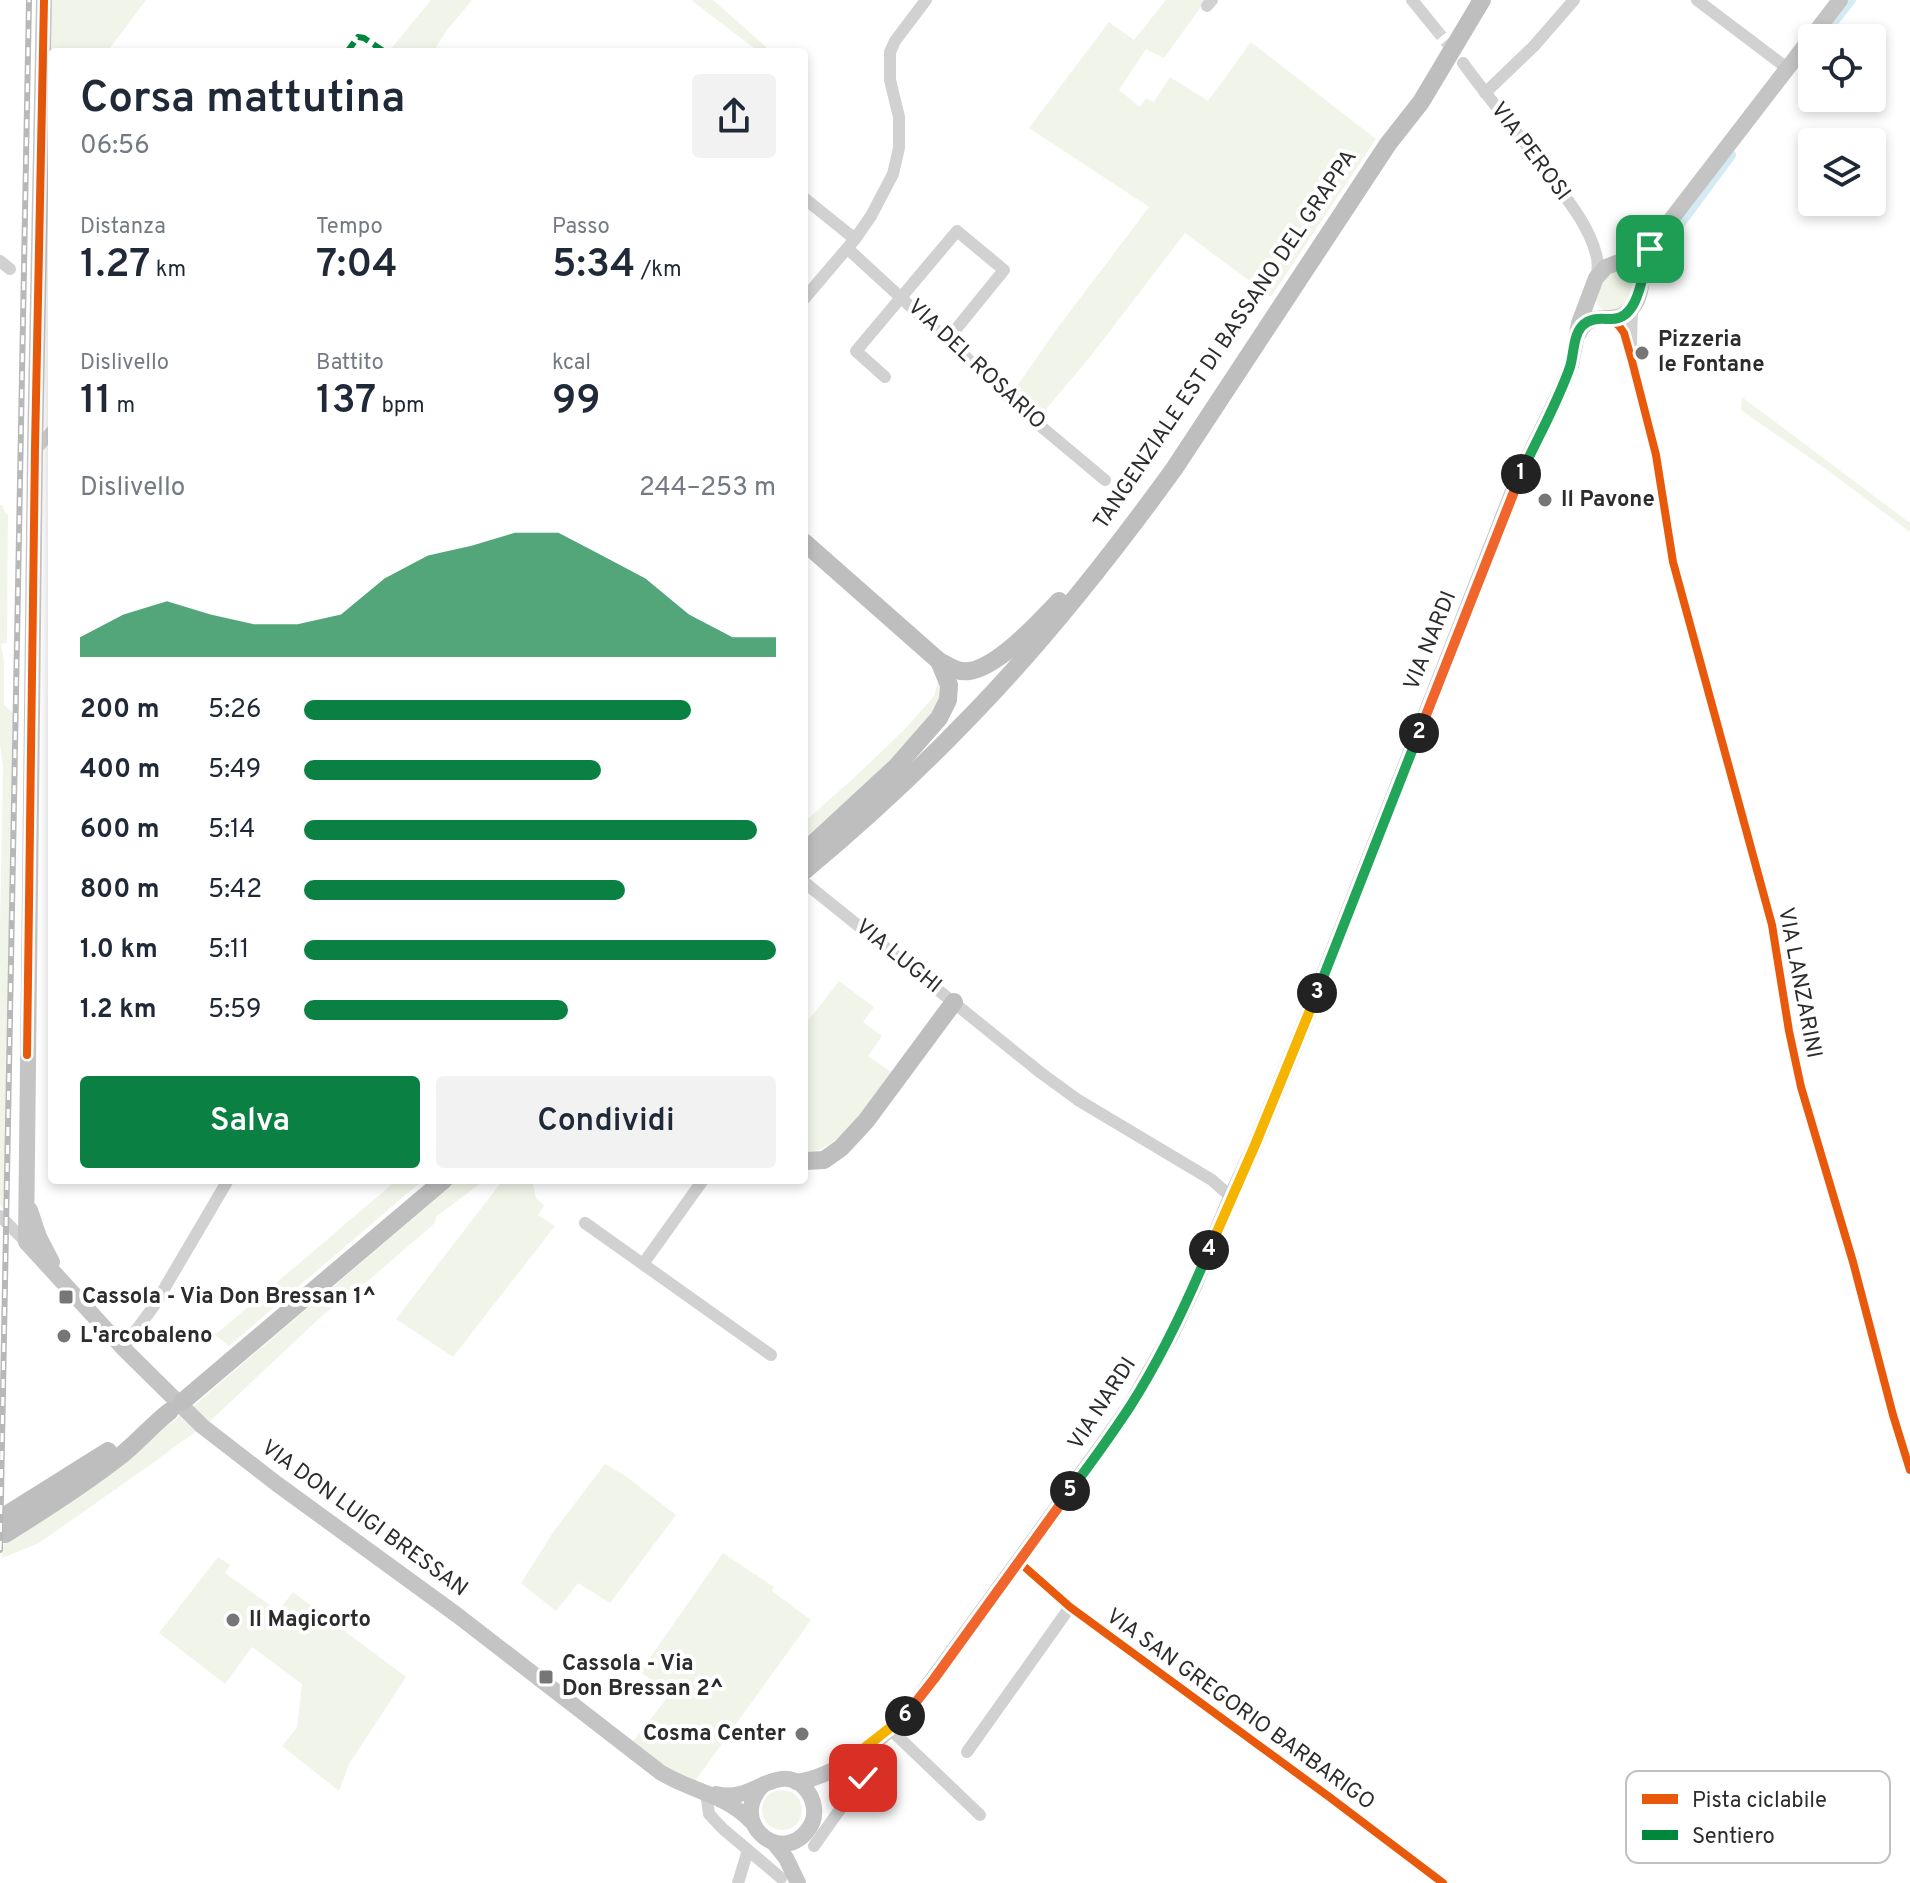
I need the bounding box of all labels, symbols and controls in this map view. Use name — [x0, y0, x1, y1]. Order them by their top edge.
map controls — [1798, 24, 1886, 216]
button: locate — [1798, 24, 1886, 112]
text: Corsa mattutina — [80, 72, 405, 128]
button: share — [692, 74, 776, 158]
street label: VIA PEROSI — [1484, 97, 1576, 207]
button: layers — [1798, 128, 1886, 216]
text: 06:56 — [80, 130, 150, 163]
street label: TANGENZIALE EST DI BASSANO DEL GRAPPA — [1088, 145, 1364, 535]
text: Distanza — [80, 214, 166, 241]
text: Tempo — [316, 214, 383, 241]
text: Passo — [552, 214, 610, 241]
pin — [1616, 215, 1684, 283]
icon: arrive — [1628, 227, 1672, 271]
text: 1.27 — [80, 241, 151, 291]
text: 7:04 — [316, 241, 398, 291]
text: 5:34 — [552, 241, 635, 291]
text: km — [151, 257, 186, 284]
text: /km — [635, 257, 682, 284]
street label: VIA DEL ROSARIO — [901, 294, 1051, 436]
place label: Pizzeria le Fontane — [1658, 327, 1764, 379]
marker: Pizzeria le Fontane — [1633, 344, 1651, 362]
text: Dislivello — [80, 350, 169, 377]
text: Battito — [316, 350, 384, 377]
text: kcal — [552, 350, 591, 377]
text: 11 — [80, 377, 111, 427]
text: 137 — [316, 377, 376, 427]
text: 99 — [552, 377, 601, 427]
text: m — [111, 393, 135, 420]
text: bpm — [376, 393, 425, 420]
pin: 1 — [1501, 454, 1541, 494]
text: 1 — [1517, 460, 1525, 487]
text: Dislivello — [80, 472, 185, 505]
text: 244–253 m — [639, 472, 776, 505]
place label: Il Pavone — [1561, 487, 1655, 514]
marker: Il Pavone — [1536, 491, 1554, 509]
street label: VIA NARDI — [1399, 587, 1463, 695]
text: 200 m — [80, 694, 159, 727]
text: 5:26 — [208, 694, 261, 727]
pin: 2 — [1399, 713, 1439, 753]
text: 2 — [1412, 719, 1426, 746]
text: 400 m — [80, 754, 160, 787]
text: 5:49 — [208, 754, 261, 787]
text: 600 m — [80, 814, 160, 847]
text: 5:14 — [208, 814, 255, 847]
text: 800 m — [80, 874, 160, 907]
text: 5:42 — [208, 874, 262, 907]
street label: VIA LANZARINI — [1771, 905, 1827, 1061]
street label: VIA LUGHI — [849, 914, 947, 1000]
text: 1.0 km — [80, 934, 158, 967]
text: 5:11 — [208, 934, 249, 967]
pin: 3 — [1297, 973, 1337, 1013]
text: 3 — [1310, 979, 1324, 1006]
text: 1.2 km — [80, 994, 157, 1027]
text: 5:59 — [208, 994, 261, 1027]
button: Salva — [80, 1076, 420, 1168]
button: Condividi — [436, 1076, 776, 1168]
pin: 4 — [1189, 1230, 1229, 1270]
text: 4 — [1202, 1236, 1216, 1263]
place label: Cassola - Via Don Bressan 1^ — [82, 1284, 376, 1311]
marker: Cassola - Via Don Bressan 1^ — [57, 1288, 75, 1306]
place label: L'arcobaleno — [80, 1323, 213, 1350]
marker: L'arcobaleno — [55, 1327, 73, 1345]
street label: VIA NARDI — [1063, 1353, 1143, 1455]
street label: VIA DON LUIGI BRESSAN — [255, 1435, 473, 1603]
pin: 5 — [1050, 1471, 1090, 1511]
text: 5 — [1063, 1477, 1077, 1504]
street label: VIA SAN GREGORIO BARBARIGO — [1100, 1603, 1380, 1817]
place label: Il Magicorto — [249, 1607, 371, 1634]
marker: Il Magicorto — [224, 1611, 242, 1629]
place label: Cassola - Via Don Bressan 2^ — [562, 1651, 724, 1703]
marker: Cassola - Via Don Bressan 2^ — [537, 1668, 555, 1686]
pin: 6 — [885, 1696, 925, 1736]
text: 6 — [898, 1702, 912, 1729]
place label: Cosma Center — [643, 1721, 786, 1748]
marker: Cosma Center — [793, 1725, 811, 1743]
pin — [829, 1744, 897, 1812]
icon: check — [841, 1756, 885, 1800]
legend — [1626, 1771, 1890, 1863]
text: Pista ciclabile — [1692, 1788, 1827, 1815]
text: Sentiero — [1692, 1824, 1775, 1851]

